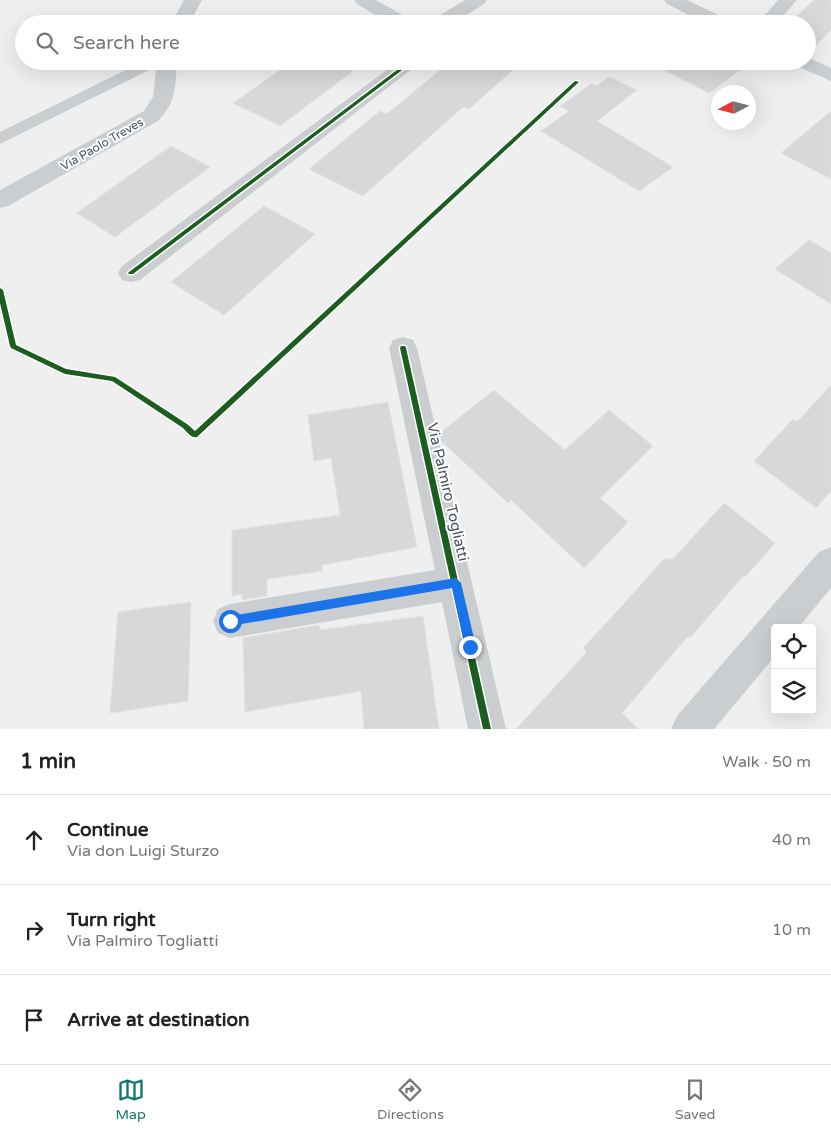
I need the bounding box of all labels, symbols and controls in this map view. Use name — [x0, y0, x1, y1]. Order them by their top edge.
search box — [15, 15, 816, 70]
icon: search — [33, 29, 61, 57]
text: Search here — [73, 32, 180, 54]
north arrow — [711, 85, 756, 130]
street label: Via Paolo Treves — [58, 115, 146, 173]
street label: Via Palmiro Togliatti — [423, 421, 473, 563]
route start — [219, 610, 242, 633]
map controls — [771, 624, 816, 714]
button: locate — [771, 624, 816, 669]
route end — [459, 636, 482, 659]
button: layers — [771, 669, 816, 714]
text: 1 min — [20, 749, 76, 774]
text: Walk · 50 m — [722, 752, 811, 772]
text: Continue — [67, 819, 149, 841]
icon: ahead — [20, 826, 48, 854]
text: 40 m — [772, 830, 811, 850]
text: Via don Luigi Sturzo — [67, 841, 219, 861]
text: Turn right — [67, 909, 155, 931]
icon: right — [20, 916, 48, 944]
text: 10 m — [772, 920, 811, 940]
text: Via Palmiro Togliatti — [67, 931, 218, 951]
icon: arrive — [20, 1006, 48, 1034]
text: Arrive at destination — [67, 1009, 250, 1031]
tab: Map — [116, 1076, 146, 1123]
tab: Directions — [377, 1076, 444, 1123]
tab: Saved — [675, 1076, 715, 1123]

